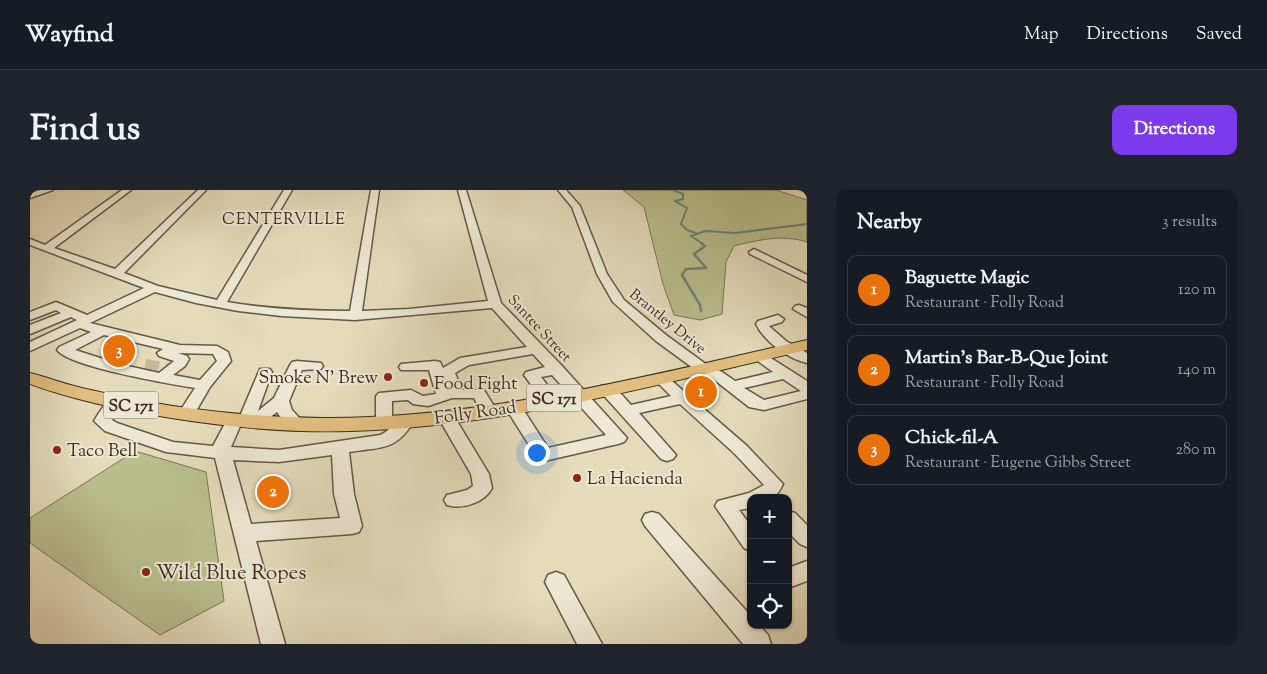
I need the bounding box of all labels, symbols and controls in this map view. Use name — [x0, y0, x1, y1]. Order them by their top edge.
text: Wayfind — [25, 18, 113, 52]
text: Map — [1024, 22, 1059, 48]
text: Directions — [1087, 22, 1168, 48]
text: Saved — [1196, 22, 1242, 48]
text: Find us — [30, 105, 140, 156]
button: Directions — [1112, 105, 1237, 155]
text: Nearby — [857, 208, 922, 238]
district label: CENTERVILLE — [222, 209, 346, 232]
text: 3 results — [1162, 211, 1217, 234]
text: Baguette Magic — [905, 265, 1029, 292]
text: 1 — [871, 279, 877, 302]
text: 120 m — [1178, 279, 1216, 302]
street label: Brantley Drive — [624, 285, 710, 360]
street label: Santee Street — [502, 291, 576, 367]
text: Restaurant · Folly Road — [905, 292, 1064, 315]
pin: 3 — [103, 332, 135, 370]
text: Martin's Bar-B-Que Joint — [905, 345, 1108, 372]
text: 2 — [870, 359, 878, 382]
text: 140 m — [1178, 359, 1216, 382]
place label: Smoke N' Brew — [258, 366, 379, 392]
marker: Smoke N' Brew — [382, 371, 394, 383]
place label: Food Fight — [434, 372, 517, 398]
text: Restaurant · Folly Road — [905, 372, 1064, 395]
pin: 1 — [685, 373, 717, 411]
marker: Food Fight — [418, 377, 430, 389]
road number: SC 171 — [526, 384, 582, 412]
road number: SC 171 — [104, 392, 158, 418]
street label: Folly Road — [433, 395, 518, 433]
text: Chick-fil-A — [905, 425, 998, 452]
place label: Taco Bell — [67, 439, 138, 465]
text: 3 — [871, 439, 877, 462]
text: 280 m — [1175, 439, 1216, 462]
your location — [524, 440, 550, 466]
marker: Taco Bell — [51, 444, 63, 456]
text: Restaurant · Eugene Gibbs Street — [905, 452, 1131, 475]
place label: La Hacienda — [587, 467, 683, 493]
marker: La Hacienda — [571, 472, 583, 484]
pin: 2 — [257, 473, 289, 511]
map controls — [747, 494, 792, 629]
button: + — [747, 494, 792, 539]
button: − — [747, 539, 792, 584]
place label: Wild Blue Ropes — [156, 559, 307, 589]
marker: Wild Blue Ropes — [140, 566, 152, 578]
button: locate — [747, 584, 792, 629]

